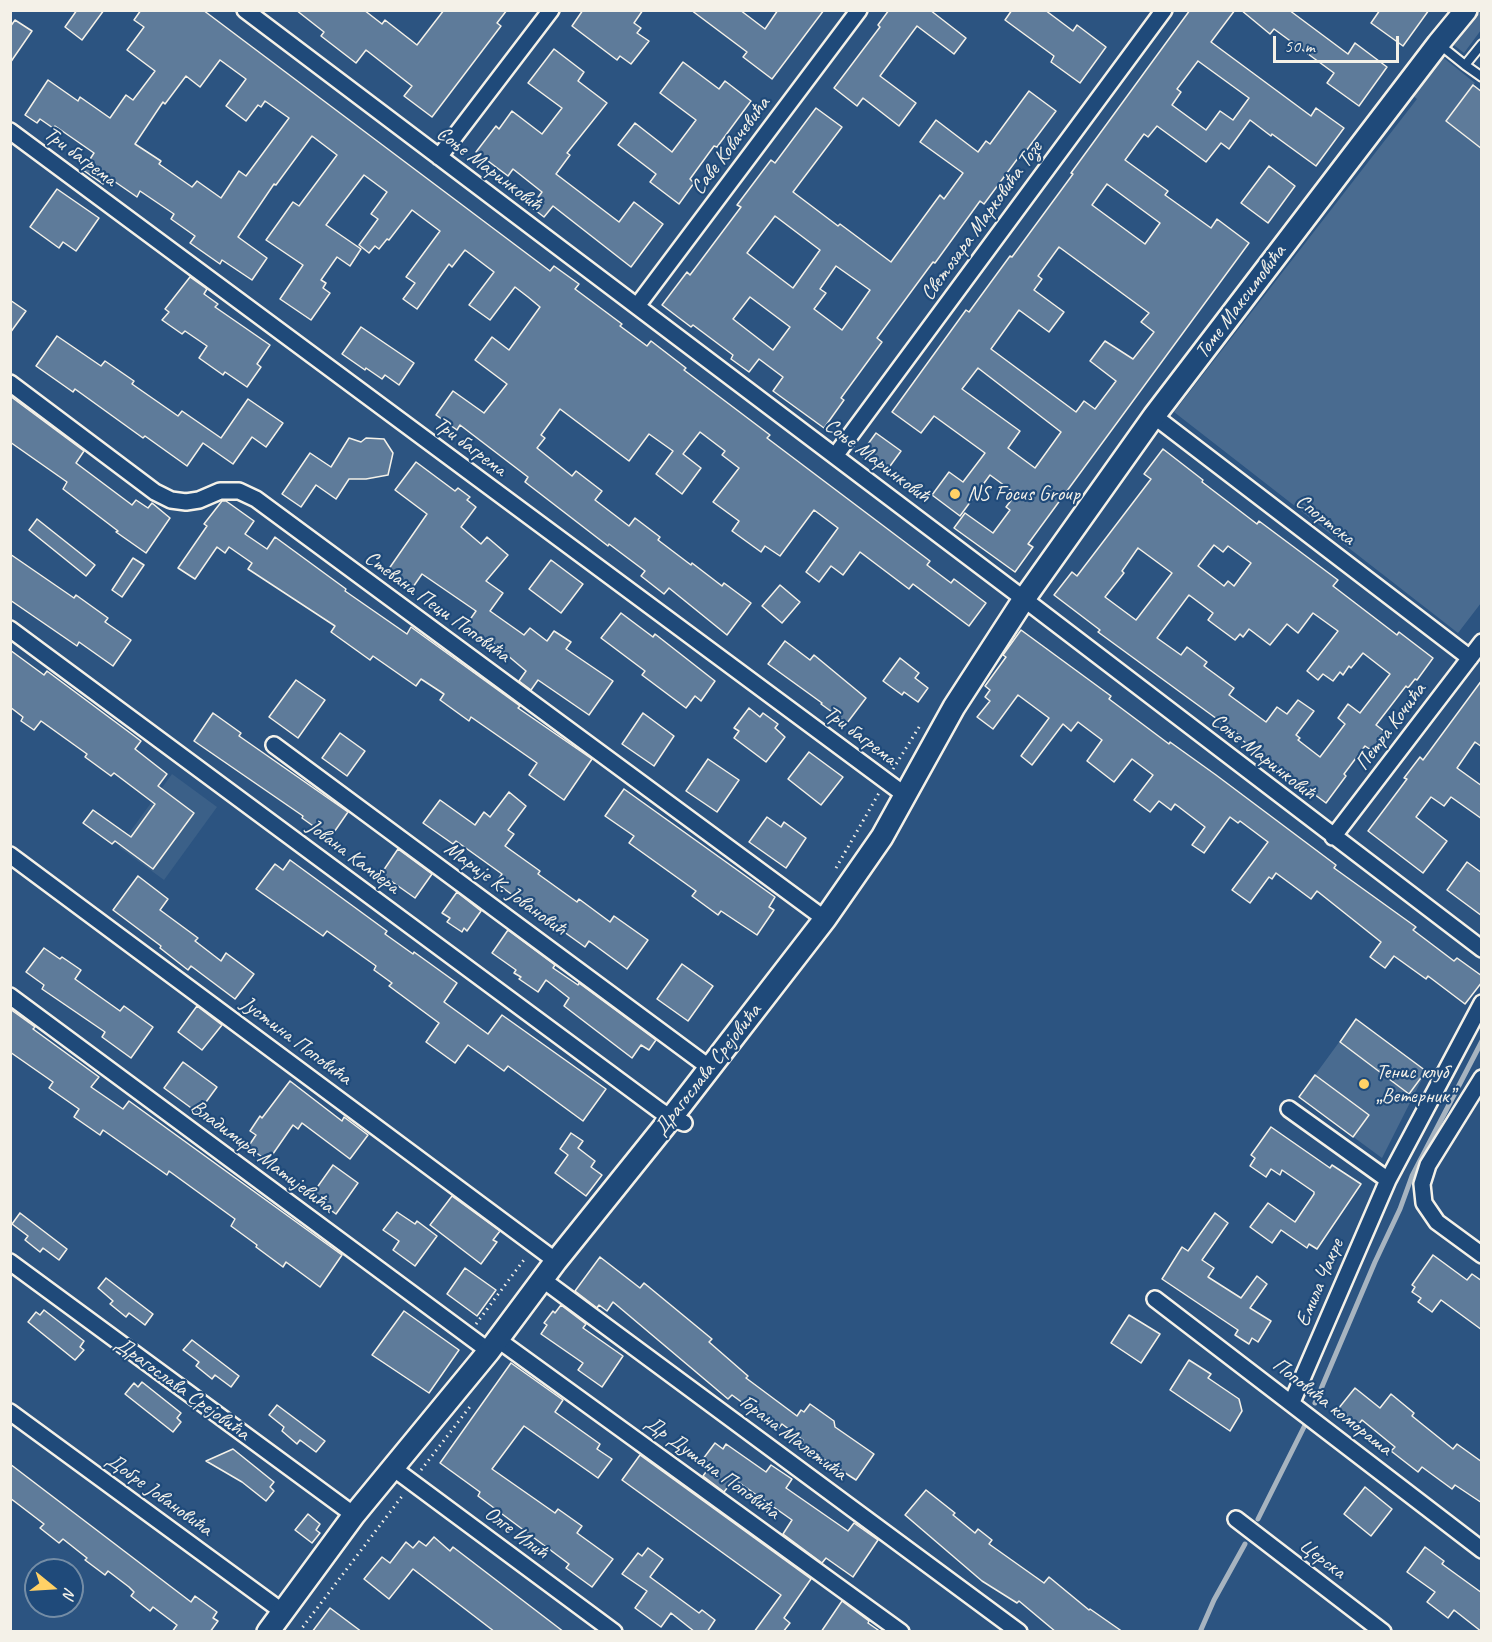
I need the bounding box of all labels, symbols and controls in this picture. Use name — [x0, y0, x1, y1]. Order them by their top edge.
scale bar — [1276, 24, 1402, 62]
text: 50 m — [1284, 35, 1315, 57]
street label: Саве Ковачевића — [686, 92, 776, 200]
street label: Соње Маринковић — [431, 121, 547, 217]
street label: Три багрема — [39, 122, 121, 192]
street label: Светозара Марковића Тозе — [916, 136, 1048, 306]
street label: Томе Максимовића — [1190, 240, 1292, 364]
street label: Три багрема — [429, 412, 511, 482]
street label: Соње Маринковић — [819, 413, 935, 509]
place label: NS Focus Group — [967, 481, 1080, 507]
marker: NS Focus Group — [948, 487, 962, 501]
street label: Спортска — [1290, 489, 1360, 551]
street label: Стевана Пеци Поповића — [359, 546, 515, 668]
street label: Петра Кочића — [1350, 678, 1432, 776]
street label: Три багрема — [819, 701, 901, 771]
street label: Соње Маринковић — [1206, 708, 1320, 806]
street label: Јована Камбера — [302, 814, 404, 900]
street label: Марије К. Јовановић — [439, 836, 571, 942]
street label: Јустина Поповића — [236, 991, 356, 1091]
street label: Драгослава Срејовића — [649, 999, 767, 1141]
place label: Тенис клуб „Ветерник” — [1376, 1059, 1454, 1109]
marker: Тенис клуб „Ветерник” — [1357, 1077, 1371, 1091]
street label: Владимира Матијевића — [185, 1095, 339, 1219]
street label: Емила Чакре — [1290, 1235, 1350, 1331]
street label: Драгослава Срејовића — [110, 1332, 254, 1446]
street label: Поповића комораша — [1267, 1353, 1397, 1461]
street label: Горана Малетића — [734, 1390, 852, 1486]
street label: Др Душана Поповића — [640, 1411, 784, 1525]
street label: Добре Јовановића — [101, 1448, 217, 1542]
street label: Олге Илић — [479, 1501, 553, 1565]
street label: Церска — [1294, 1533, 1350, 1585]
north arrow — [24, 1558, 84, 1618]
text: N — [58, 1585, 80, 1601]

